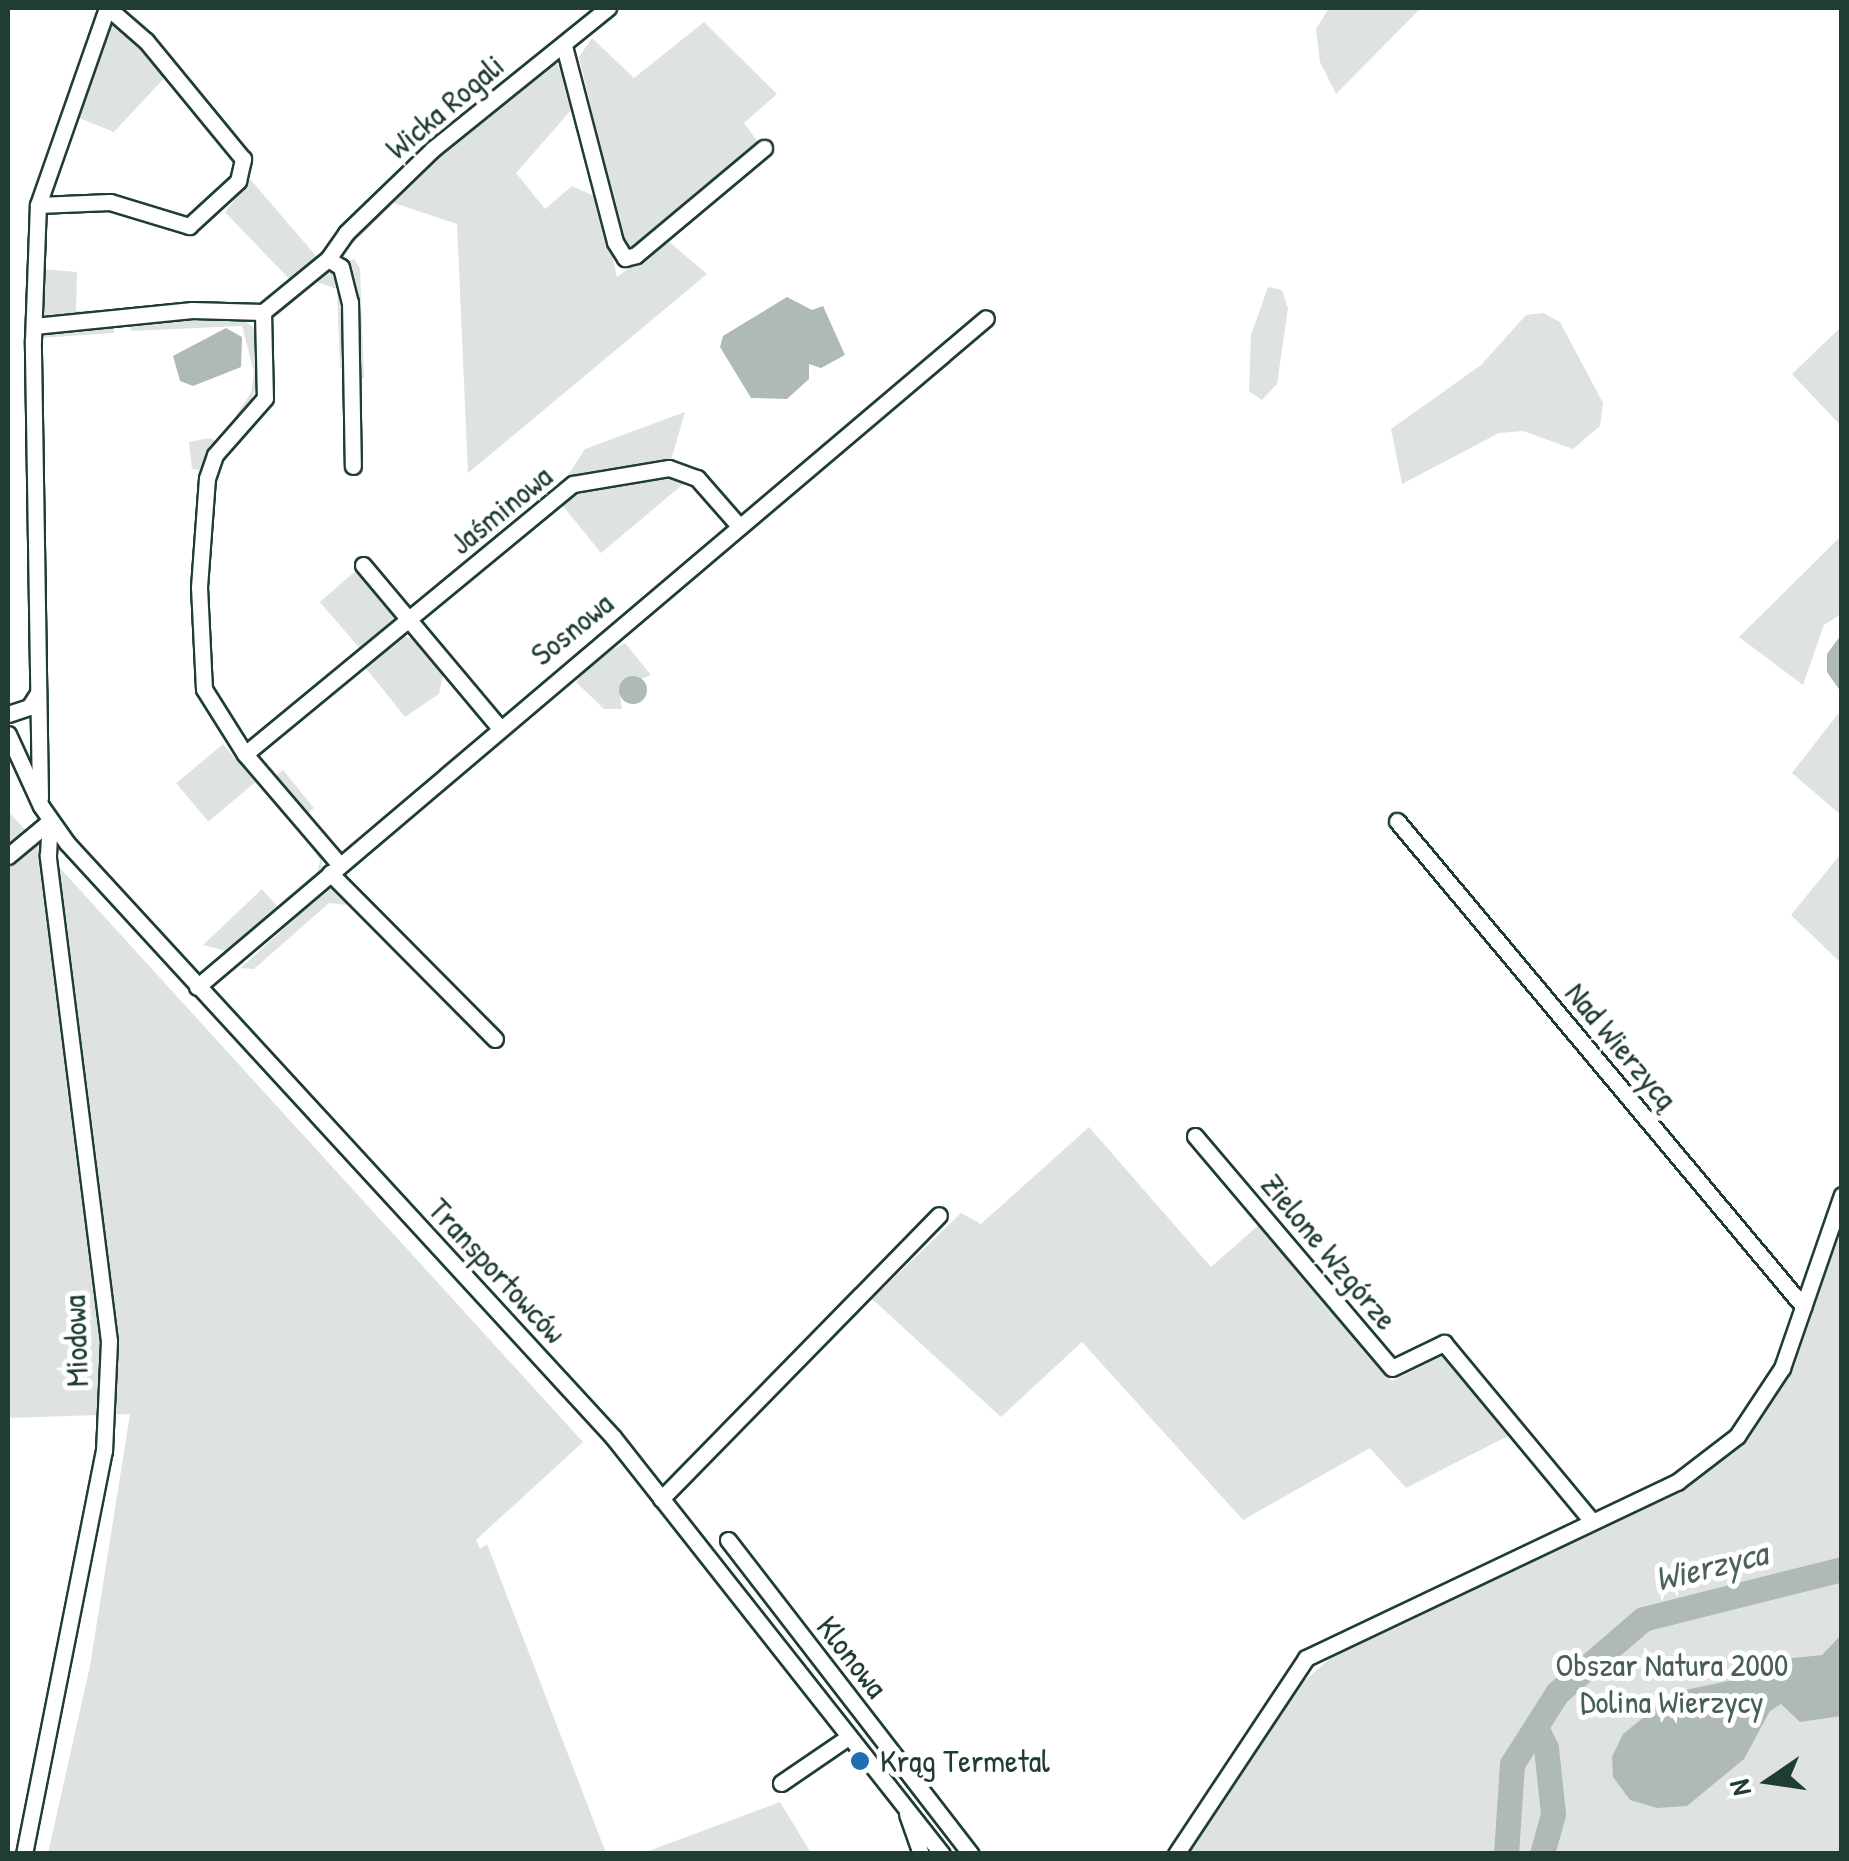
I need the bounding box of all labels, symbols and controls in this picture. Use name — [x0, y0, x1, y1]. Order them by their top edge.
street label: Wicka Rogali — [378, 47, 512, 167]
street label: Jaśminowa — [442, 457, 560, 563]
street label: Sosnowa — [523, 584, 621, 674]
street label: Nad Wierzycą — [1557, 975, 1685, 1117]
street label: Zielone Wzgórze — [1253, 1166, 1405, 1338]
street label: Transportowców — [420, 1190, 574, 1352]
street label: Miodowa — [55, 1294, 97, 1388]
water label: Wierzyca — [1651, 1532, 1771, 1600]
street label: Klonowa — [808, 1609, 896, 1705]
park label: Obszar Natura 2000 Dolina Wierzycy — [1556, 1647, 1788, 1722]
north arrow — [1719, 1731, 1819, 1831]
place label: Krąg Termetal — [880, 1742, 1050, 1780]
marker: Krąg Termetal — [849, 1750, 871, 1772]
text: N — [1720, 1776, 1760, 1799]

